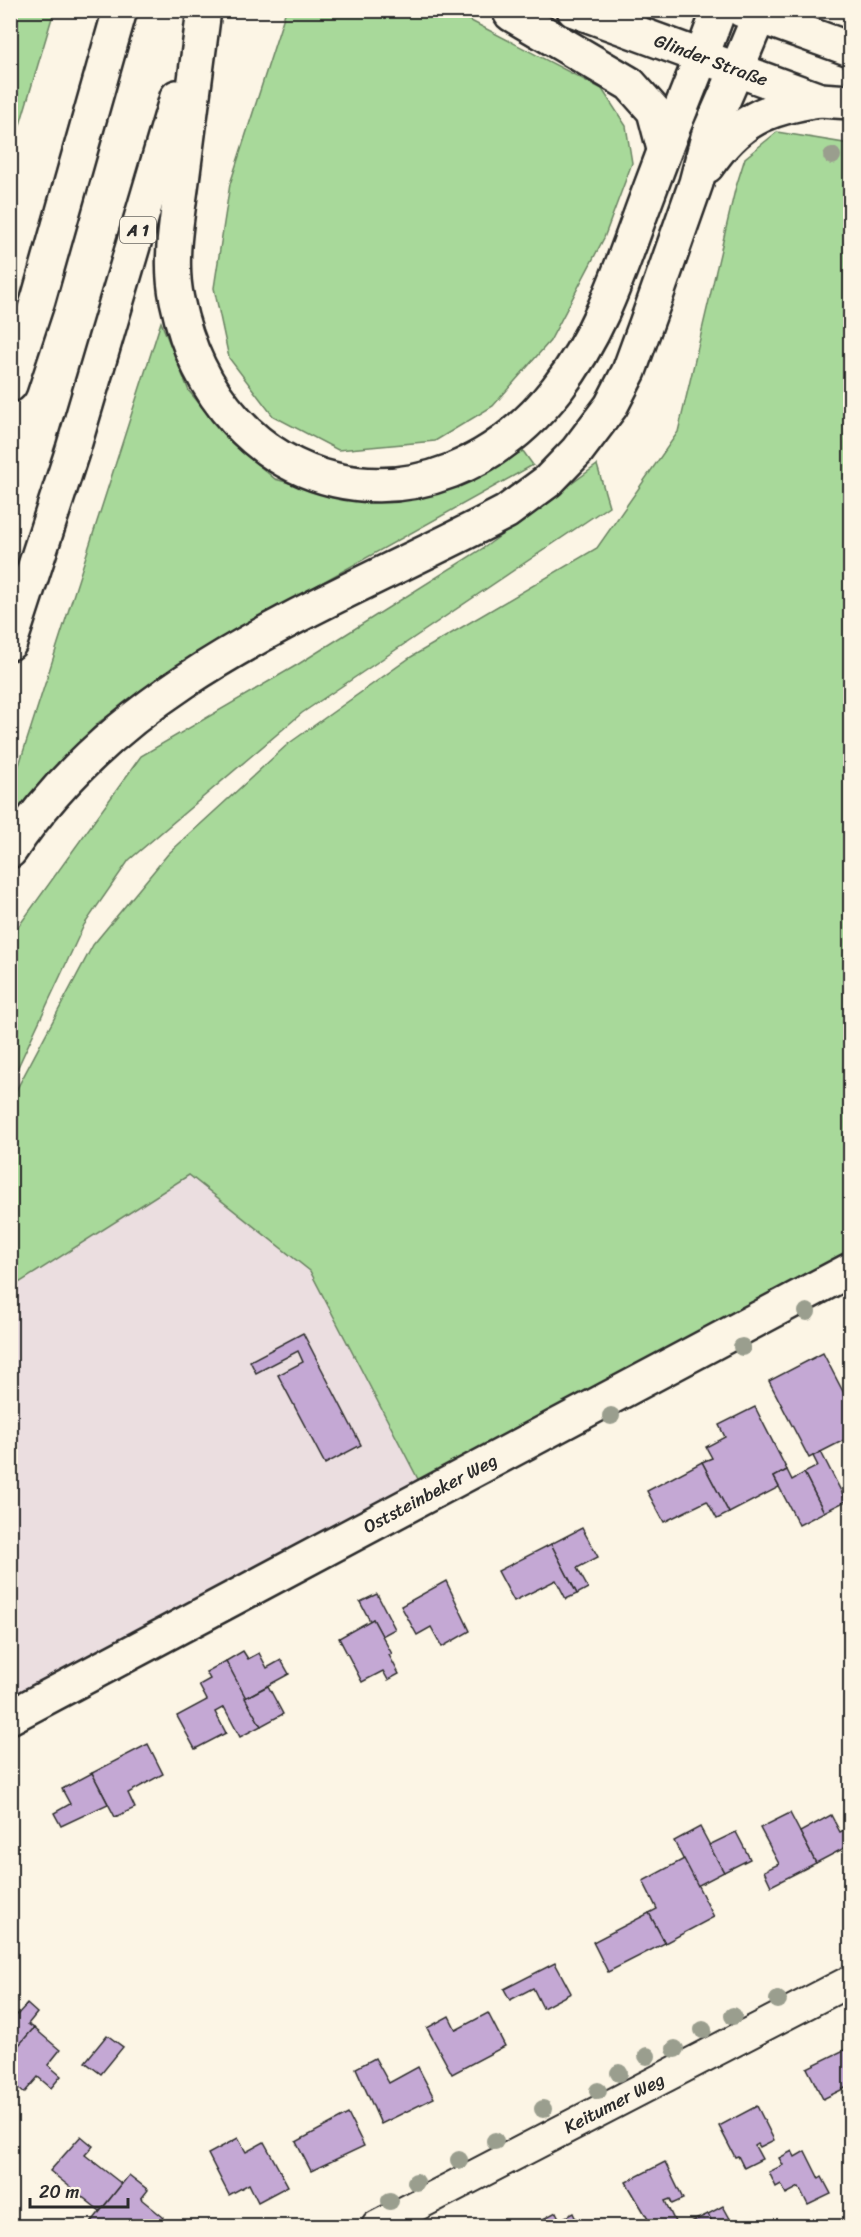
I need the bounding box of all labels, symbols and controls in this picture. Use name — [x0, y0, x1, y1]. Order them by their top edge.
street label: Glinder Straße — [650, 25, 773, 96]
road number: A 1 — [120, 217, 156, 243]
street label: Oststeinbeker Weg — [357, 1444, 503, 1542]
street label: Keitumer Weg — [558, 2064, 670, 2143]
scale bar — [30, 2171, 128, 2209]
text: 20 m — [39, 2176, 79, 2208]

